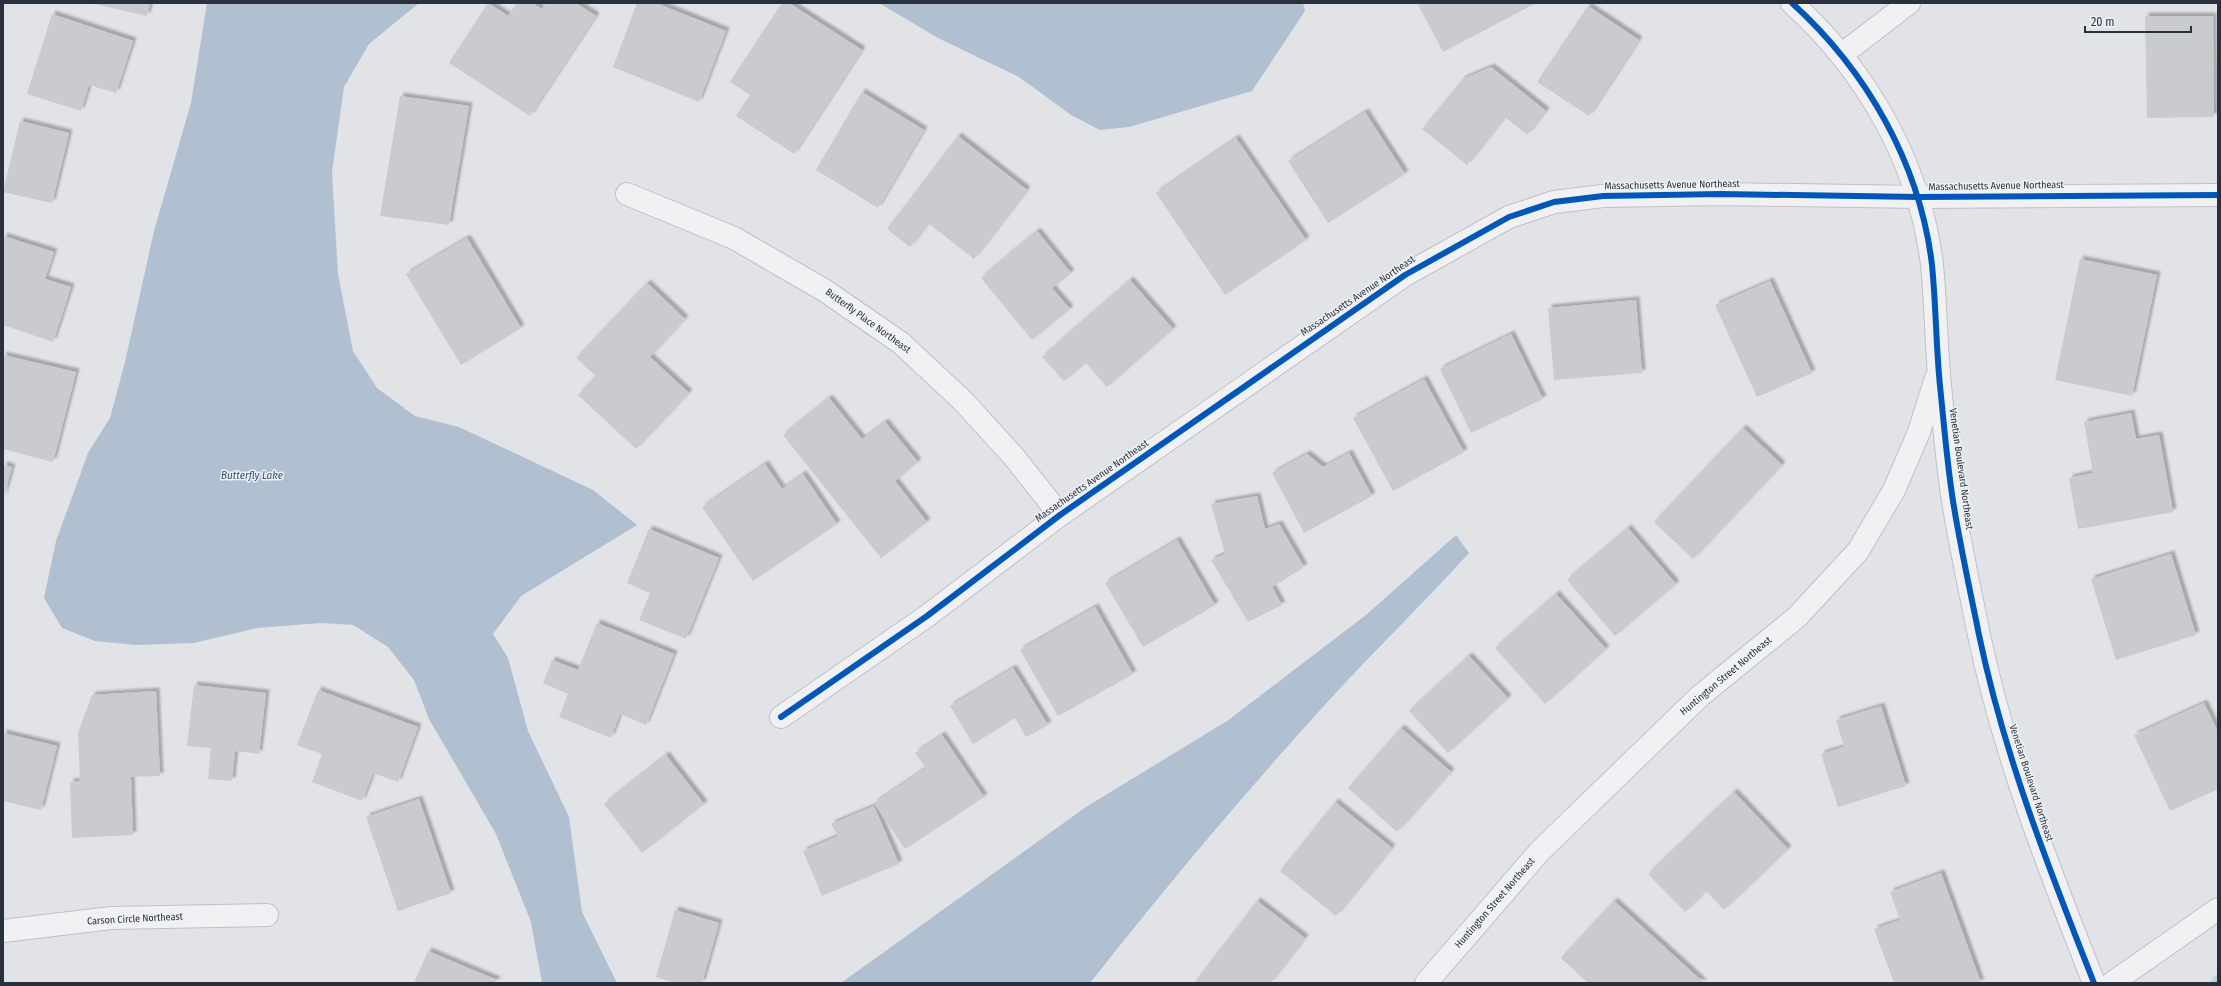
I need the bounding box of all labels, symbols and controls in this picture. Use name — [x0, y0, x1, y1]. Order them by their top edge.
scale bar — [2085, 8, 2191, 34]
text: 20 m — [2091, 15, 2115, 29]
street label: Massachusetts Avenue Northeast — [1604, 178, 1740, 192]
street label: Massachusetts Avenue Northeast — [1928, 179, 2064, 193]
street label: Massachusetts Avenue Northeast — [1299, 253, 1418, 339]
street label: Butterfly Place Northeast — [823, 286, 913, 356]
street label: Venetian Boulevard Northeast — [1947, 408, 1976, 531]
street label: Massachusetts Avenue Northeast — [1033, 437, 1151, 525]
water label: Butterfly Lake — [221, 469, 283, 482]
street label: Huntington Street Northeast — [1678, 634, 1775, 718]
street label: Venetian Boulevard Northeast — [2006, 723, 2056, 844]
street label: Huntington Street Northeast — [1452, 855, 1538, 951]
street label: Carson Circle Northeast — [87, 910, 184, 928]

